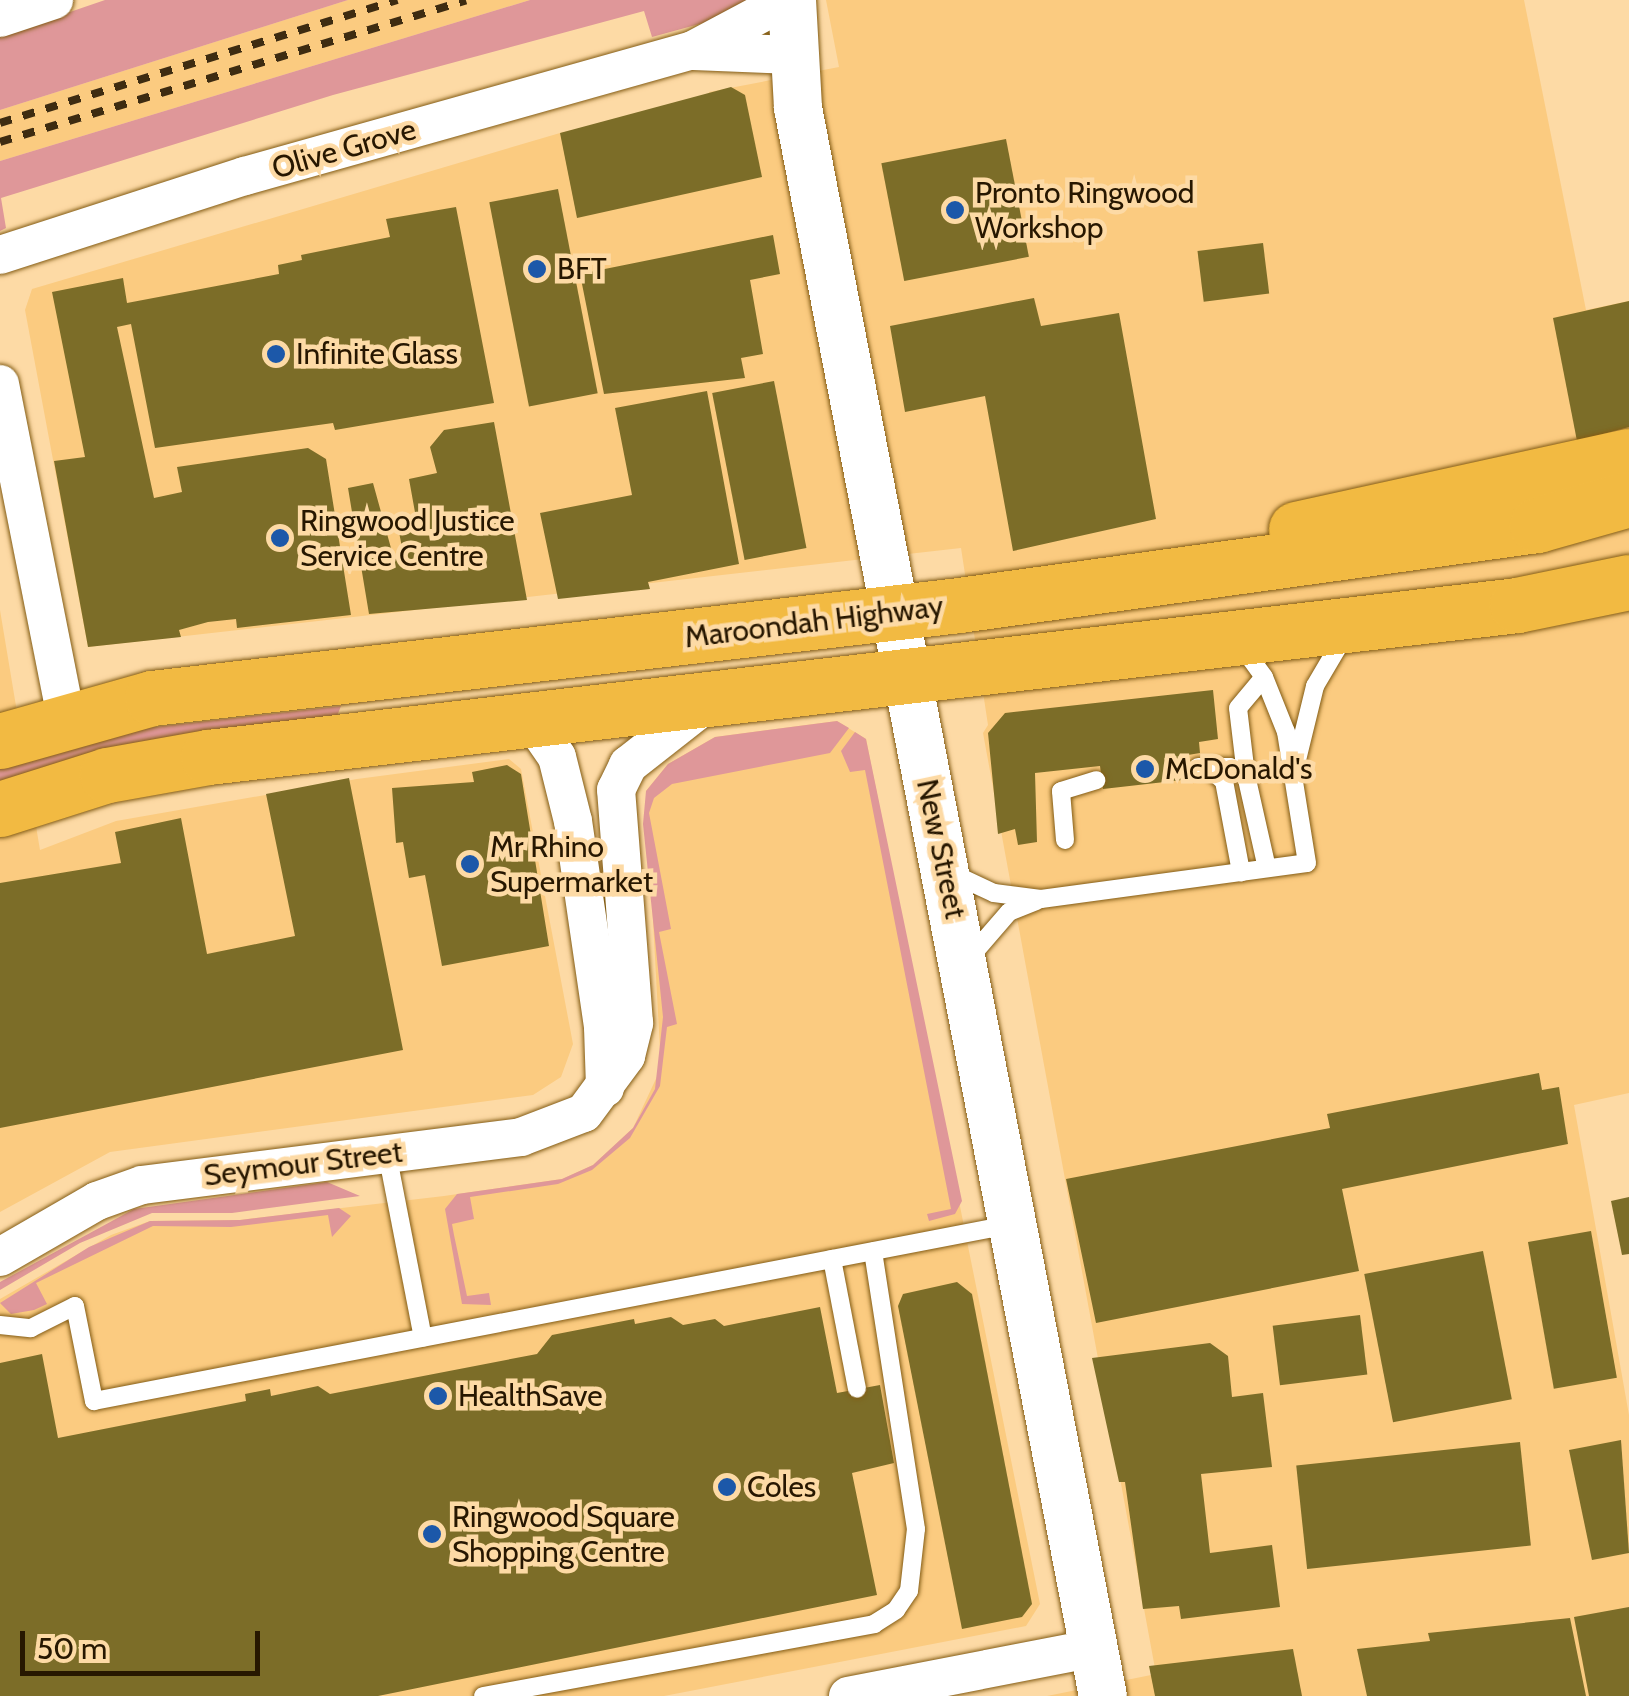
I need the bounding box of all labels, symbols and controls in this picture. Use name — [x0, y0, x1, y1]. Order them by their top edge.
street label: Olive Grove — [268, 111, 420, 187]
place label: Pronto Ringwood Workshop — [975, 175, 1194, 246]
marker: Pronto Ringwood Workshop — [944, 199, 966, 221]
place label: BFT — [557, 251, 607, 287]
marker: BFT — [526, 258, 548, 280]
place label: Infinite Glass — [296, 336, 458, 372]
marker: Infinite Glass — [265, 343, 287, 365]
place label: Ringwood Justice Service Centre — [300, 503, 515, 574]
marker: Ringwood Justice Service Centre — [269, 527, 291, 549]
street label: Maroondah Highway — [683, 588, 945, 656]
place label: McDonald's — [1165, 751, 1312, 787]
marker: McDonald's — [1134, 758, 1156, 780]
street label: New Street — [909, 776, 973, 922]
place label: Mr Rhino Supermarket — [490, 829, 653, 900]
marker: Mr Rhino Supermarket — [459, 853, 481, 875]
street label: Seymour Street — [202, 1134, 404, 1194]
place label: HealthSave — [458, 1378, 603, 1414]
marker: HealthSave — [427, 1385, 449, 1407]
place label: Coles — [747, 1469, 816, 1505]
marker: Coles — [716, 1476, 738, 1498]
place label: Ringwood Square Shopping Centre — [452, 1499, 675, 1570]
marker: Ringwood Square Shopping Centre — [421, 1523, 443, 1545]
scale bar — [25, 1611, 265, 1673]
text: 50 m — [37, 1630, 107, 1667]

